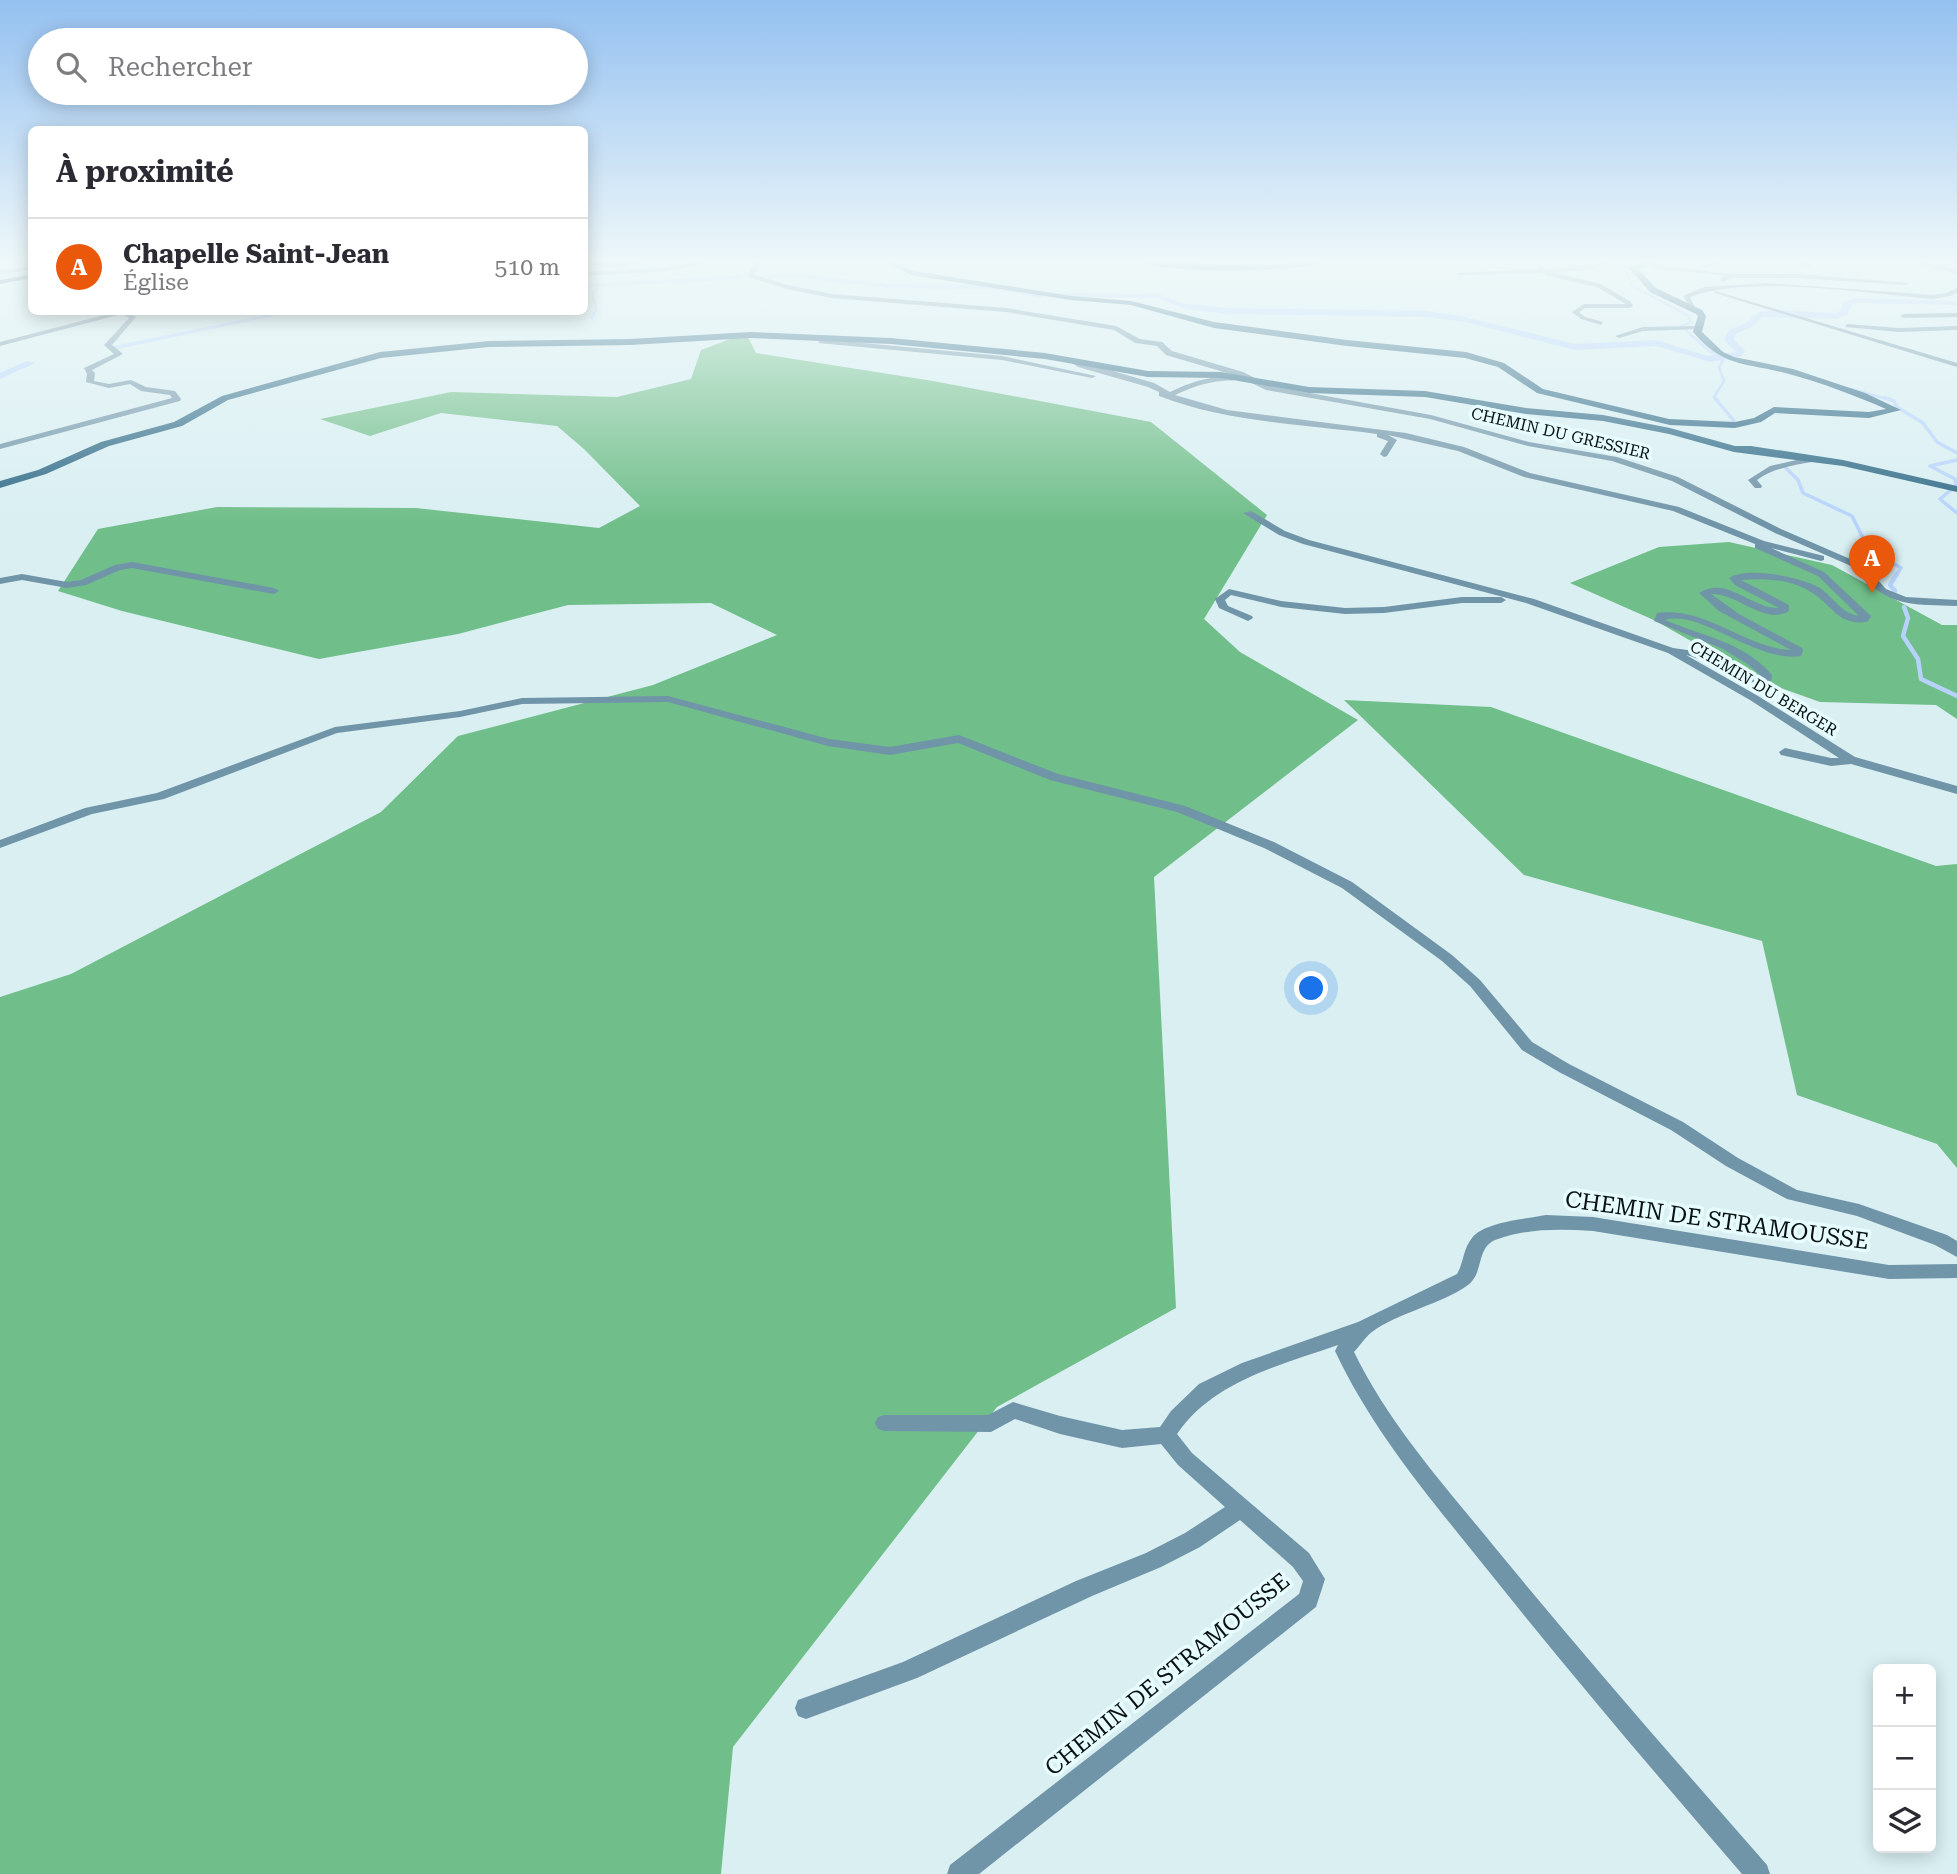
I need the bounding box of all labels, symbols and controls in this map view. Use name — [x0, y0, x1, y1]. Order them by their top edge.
search box — [28, 28, 588, 105]
icon: search — [52, 48, 90, 86]
text: Rechercher — [108, 52, 252, 82]
text: À proximité — [56, 154, 234, 189]
text: Chapelle Saint-Jean — [123, 239, 389, 269]
text: A — [71, 254, 87, 281]
text: 510 m — [495, 254, 560, 281]
text: Église — [123, 269, 189, 296]
street label: CHEMIN DU GRESSIER — [1469, 404, 1652, 463]
pin: A — [1849, 535, 1895, 593]
street label: CHEMIN DU BERGER — [1687, 637, 1841, 740]
your location — [1294, 971, 1328, 1005]
street label: CHEMIN DE STRAMOUSSE — [1563, 1186, 1871, 1255]
street label: CHEMIN DE STRAMOUSSE — [1040, 1567, 1295, 1781]
map controls — [1873, 1664, 1936, 1853]
button: + — [1873, 1664, 1936, 1727]
button: − — [1873, 1727, 1936, 1790]
button: layers — [1873, 1790, 1936, 1853]

